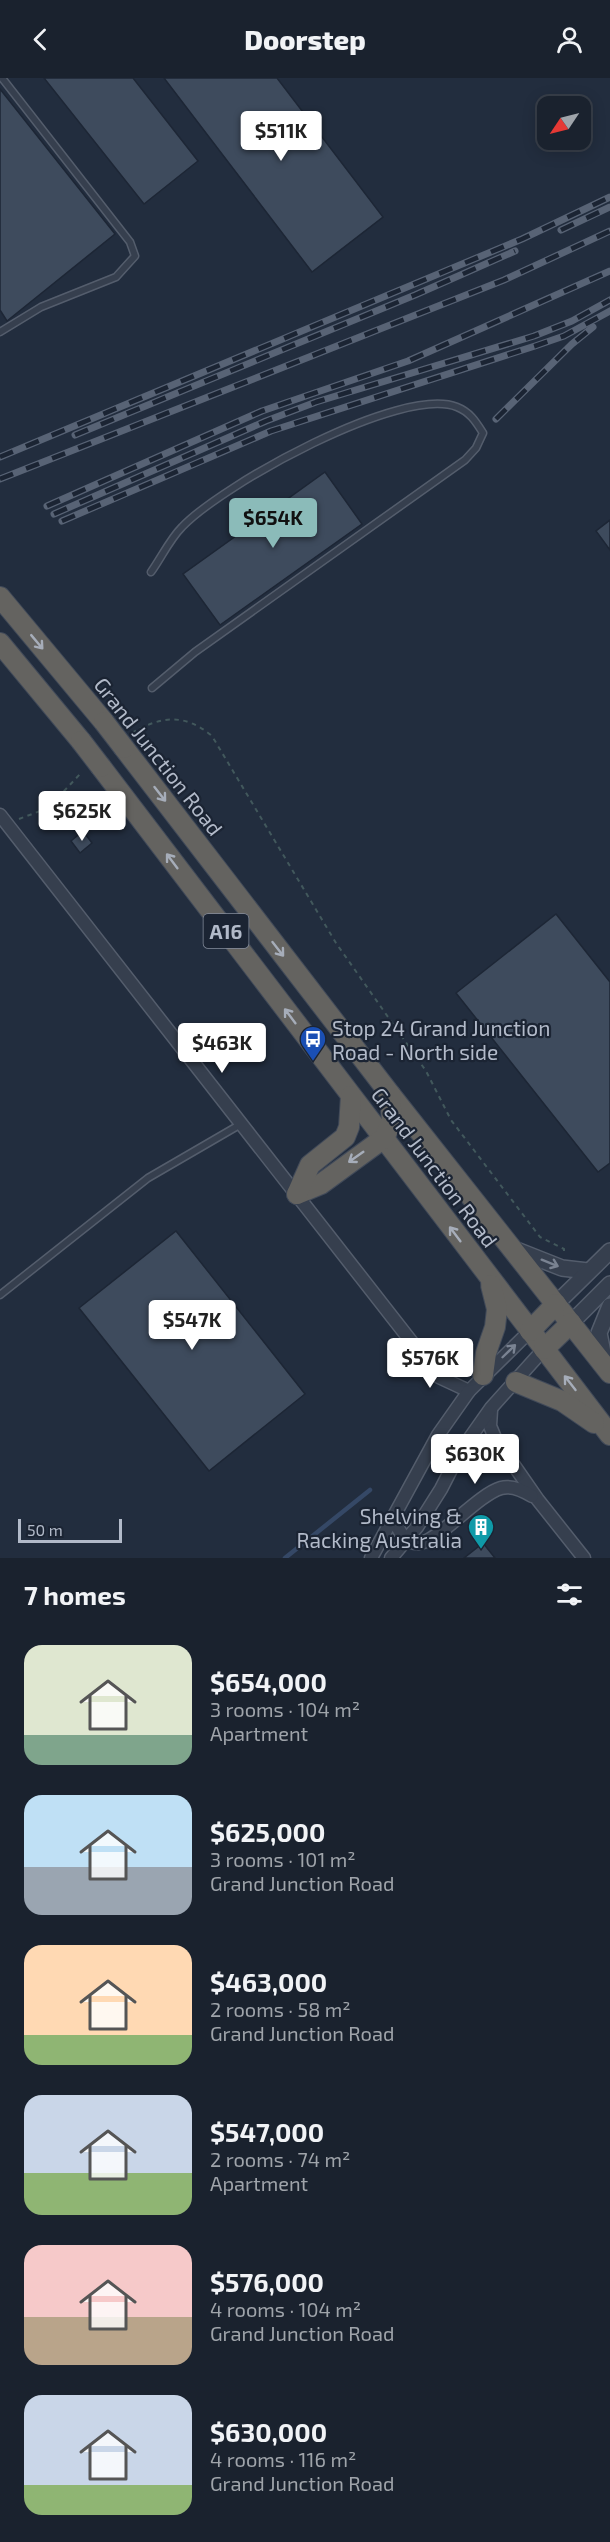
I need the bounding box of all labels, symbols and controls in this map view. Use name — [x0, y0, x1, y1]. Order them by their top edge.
icon: back — [24, 23, 57, 56]
text: Doorstep — [244, 23, 366, 55]
icon: person — [553, 23, 586, 56]
north arrow — [537, 96, 591, 150]
map controls — [537, 96, 591, 150]
pin: $511K — [239, 111, 323, 162]
text: $511K — [255, 118, 307, 142]
pin: $654K — [231, 498, 315, 549]
text: $654K — [243, 505, 303, 529]
one-way arrow — [31, 634, 44, 650]
street label: Grand Junction Road — [90, 672, 228, 840]
one-way arrow — [153, 786, 166, 802]
pin: $625K — [40, 791, 124, 842]
text: $625K — [53, 798, 111, 822]
one-way arrow — [166, 853, 179, 869]
road number: A16 — [204, 914, 248, 948]
one-way arrow — [272, 941, 285, 957]
one-way arrow — [284, 1009, 297, 1025]
place label: Stop 24 Grand Junction Road - North side — [332, 1015, 550, 1064]
pin: $463K — [180, 1023, 264, 1074]
bus stop icon: Stop 24 Grand Junction Road - North side — [298, 1024, 328, 1062]
text: $463K — [192, 1030, 252, 1054]
street label: Grand Junction Road — [367, 1082, 503, 1252]
one-way arrow — [349, 1151, 365, 1163]
one-way arrow — [449, 1226, 462, 1242]
one-way arrow — [540, 1258, 559, 1269]
pin: $547K — [150, 1300, 234, 1351]
text: $547K — [163, 1307, 221, 1331]
pin: $576K — [388, 1338, 472, 1389]
one-way arrow — [502, 1343, 517, 1358]
text: $576K — [401, 1345, 459, 1369]
one-way arrow — [564, 1375, 577, 1391]
pin: $630K — [433, 1434, 517, 1485]
text: $630K — [445, 1441, 505, 1465]
place label: Shelving & Racking Australia — [297, 1503, 462, 1552]
building icon: Shelving & Racking Australia — [466, 1512, 496, 1550]
scale bar — [18, 1516, 122, 1544]
text: 50 m — [27, 1520, 63, 1539]
icon: filters — [553, 1578, 586, 1611]
text: 7 homes — [24, 1579, 126, 1610]
text: $654,000 — [210, 1666, 327, 1697]
icon: home — [72, 1669, 144, 1741]
text: 3 rooms · 104 m² — [210, 1697, 360, 1721]
text: Apartment — [210, 1721, 308, 1745]
text: $625,000 — [210, 1816, 325, 1847]
icon: home — [72, 1819, 144, 1891]
text: 3 rooms · 101 m² — [210, 1847, 356, 1871]
text: Grand Junction Road — [210, 1871, 394, 1895]
text: $463,000 — [210, 1966, 327, 1997]
icon: home — [72, 1969, 144, 2041]
text: 2 rooms · 58 m² — [210, 1997, 351, 2021]
text: Grand Junction Road — [210, 2021, 394, 2045]
text: $547,000 — [210, 2116, 324, 2147]
icon: home — [72, 2119, 144, 2191]
text: 2 rooms · 74 m² — [210, 2147, 350, 2171]
text: Apartment — [210, 2171, 308, 2195]
text: $576,000 — [210, 2266, 324, 2297]
icon: home — [72, 2269, 144, 2341]
text: 4 rooms · 104 m² — [210, 2297, 361, 2321]
text: Grand Junction Road — [210, 2321, 394, 2345]
text: $630,000 — [210, 2416, 327, 2447]
icon: home — [72, 2419, 144, 2491]
text: 4 rooms · 116 m² — [210, 2447, 356, 2471]
text: Grand Junction Road — [210, 2471, 394, 2495]

